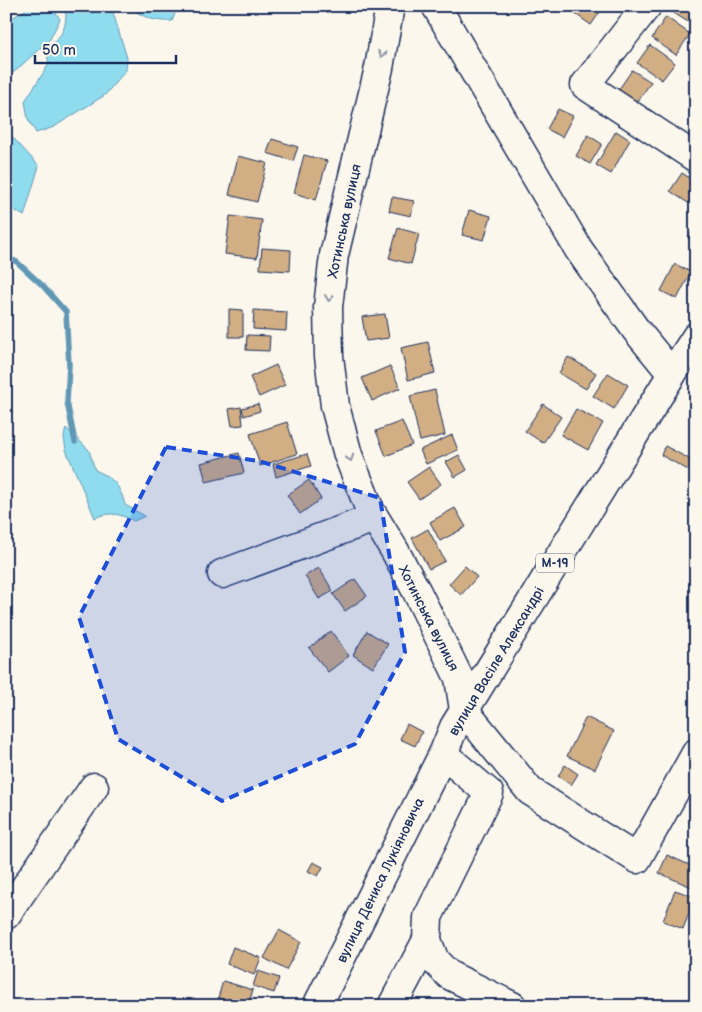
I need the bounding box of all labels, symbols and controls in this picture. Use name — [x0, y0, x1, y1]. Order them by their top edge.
scale bar — [35, 32, 176, 64]
text: 50 m — [42, 41, 76, 60]
one-way arrow — [377, 50, 387, 59]
street label: Хотинська вулиця — [324, 162, 365, 280]
one-way arrow — [324, 295, 335, 303]
one-way arrow — [344, 454, 354, 462]
road number: М-19 — [536, 554, 574, 572]
street label: Хотинська вулиця — [395, 563, 463, 674]
street label: вулиця Васіле Александрі — [445, 584, 548, 739]
street label: вулиця Дениса Лукіяновича — [333, 794, 428, 966]

